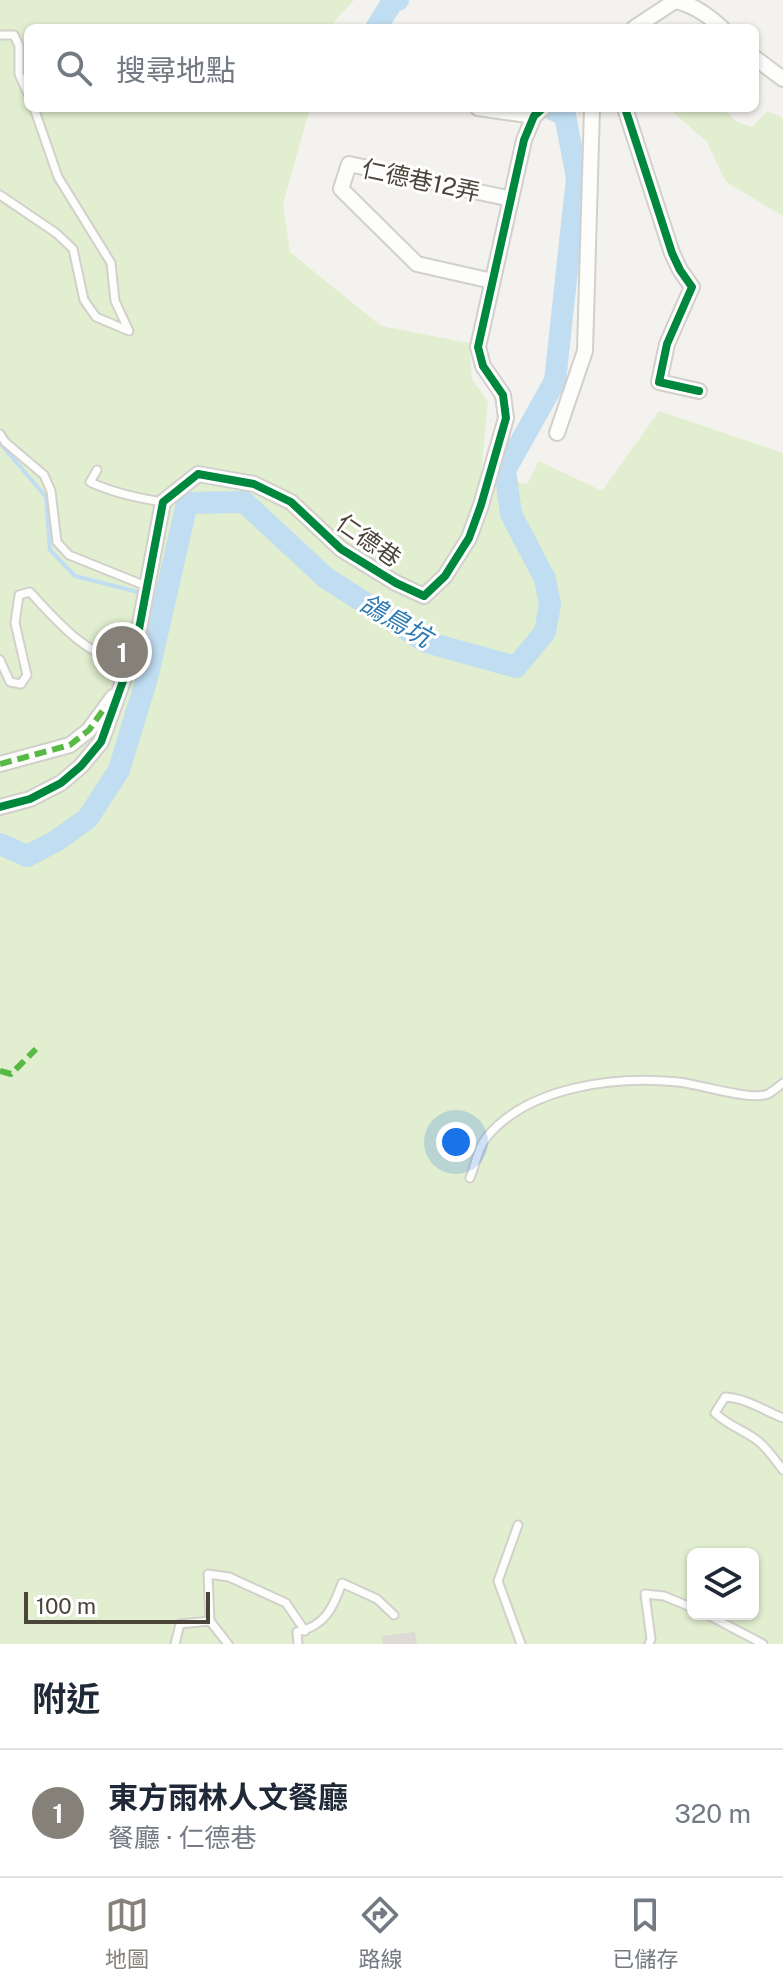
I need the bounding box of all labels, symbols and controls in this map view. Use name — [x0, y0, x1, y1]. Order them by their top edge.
search box — [24, 24, 759, 112]
icon: search — [52, 46, 96, 90]
text: 搜尋地點 — [116, 52, 236, 88]
street label: 仁德巷12弄 — [359, 154, 483, 206]
street label: 仁德巷 — [331, 508, 407, 572]
water label: 鴿鳥坑 — [354, 587, 441, 655]
pin: 1 — [96, 622, 148, 682]
your location — [436, 1122, 476, 1162]
map controls — [687, 1548, 759, 1620]
button: layers — [687, 1548, 759, 1620]
scale bar — [24, 1588, 210, 1624]
text: 100 m — [36, 1593, 96, 1619]
text: 附近 — [32, 1679, 100, 1719]
text: 東方雨林人文餐廳 — [108, 1779, 348, 1815]
text: 1 — [52, 1798, 64, 1829]
text: 320 m — [674, 1798, 751, 1829]
text: 餐廳 · 仁德巷 — [108, 1822, 256, 1853]
tab: 地圖 — [105, 1893, 149, 1973]
tab: 路線 — [358, 1893, 402, 1973]
tab: 已儲存 — [612, 1893, 678, 1973]

